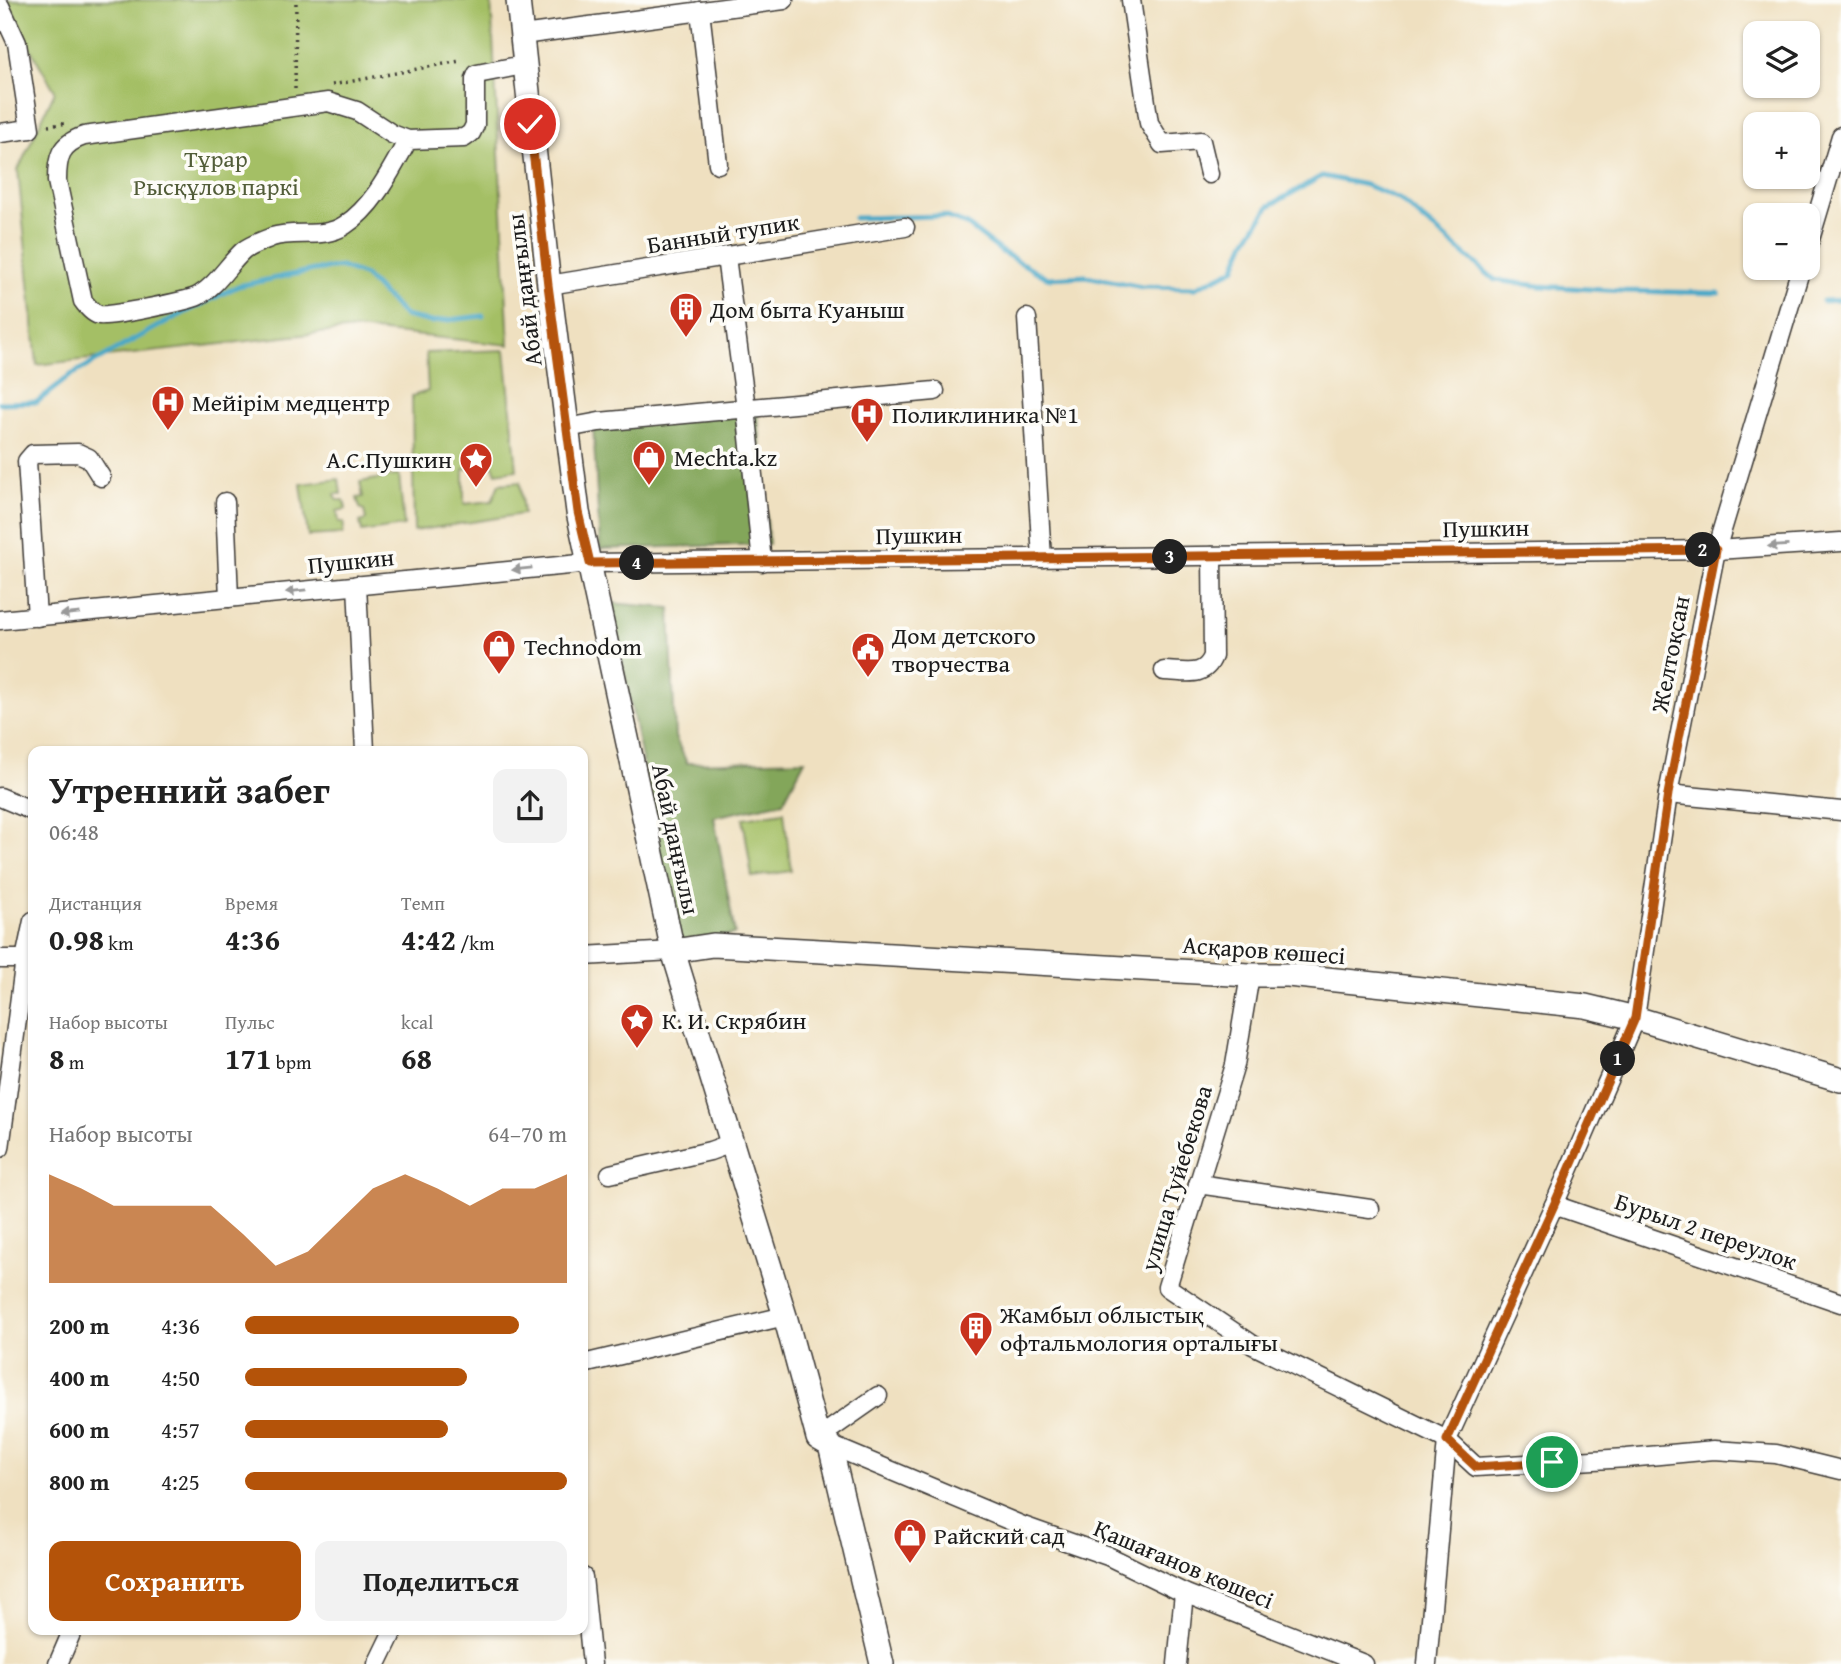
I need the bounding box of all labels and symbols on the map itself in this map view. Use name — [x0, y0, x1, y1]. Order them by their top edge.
pin — [500, 94, 560, 154]
park label: Тұрар Рысқұлов паркі — [133, 141, 299, 204]
street label: Банный тупик — [644, 204, 802, 262]
street label: Абай даңғылы — [497, 211, 551, 368]
building icon: Дом быта Куаныш — [667, 290, 705, 339]
place label: Дом быта Куаныш — [709, 292, 905, 327]
hospital icon: Мейірім медцентр — [149, 383, 187, 432]
place label: Мейірім медцентр — [192, 385, 390, 420]
hospital icon: Поликлиника №1 — [848, 395, 886, 444]
place label: Поликлиника №1 — [892, 397, 1079, 432]
shop icon: Mechta.kz — [630, 438, 668, 487]
place icon: А.С.Пушкин — [457, 440, 495, 489]
place label: Mechta.kz — [674, 440, 777, 475]
place label: А.С.Пушкин — [326, 442, 452, 477]
street label: Пушкин — [1442, 510, 1530, 546]
street label: Пушкин — [875, 517, 963, 553]
pin: 2 — [1686, 532, 1720, 568]
street label: Пушкин — [306, 539, 396, 583]
pin: 3 — [1152, 540, 1188, 574]
one-way arrow — [1767, 541, 1789, 552]
pin: 4 — [620, 546, 654, 580]
one-way arrow — [511, 564, 533, 575]
one-way arrow — [285, 586, 307, 597]
street label: Желтоқсан — [1641, 592, 1698, 716]
one-way arrow — [58, 608, 80, 619]
place label: Дом детского творчества — [891, 618, 1036, 681]
shop icon: Technodom — [480, 627, 518, 676]
place label: Technodom — [524, 629, 642, 664]
public building icon: Дом детского творчества — [849, 630, 887, 679]
street label: Абай даңғылы — [643, 760, 709, 918]
street label: Асқаров көшесі — [1181, 927, 1347, 973]
place icon: К. И. Скрябин — [618, 1001, 656, 1050]
place label: К. И. Скрябин — [662, 1003, 806, 1038]
pin: 1 — [1600, 1042, 1636, 1076]
street label: улица Туйебекова — [1131, 1080, 1221, 1276]
street label: Бурыл 2 переулок — [1610, 1183, 1802, 1279]
place label: Жамбыл облыстық офтальмология орталығы — [999, 1297, 1278, 1360]
building icon: Жамбыл облыстық офтальмология орталығы — [957, 1309, 995, 1358]
pin — [1522, 1432, 1582, 1492]
street label: Қашағанов көшесі — [1089, 1510, 1280, 1618]
shop icon: Райский сад — [891, 1516, 929, 1565]
place label: Райский сад — [934, 1518, 1065, 1553]

